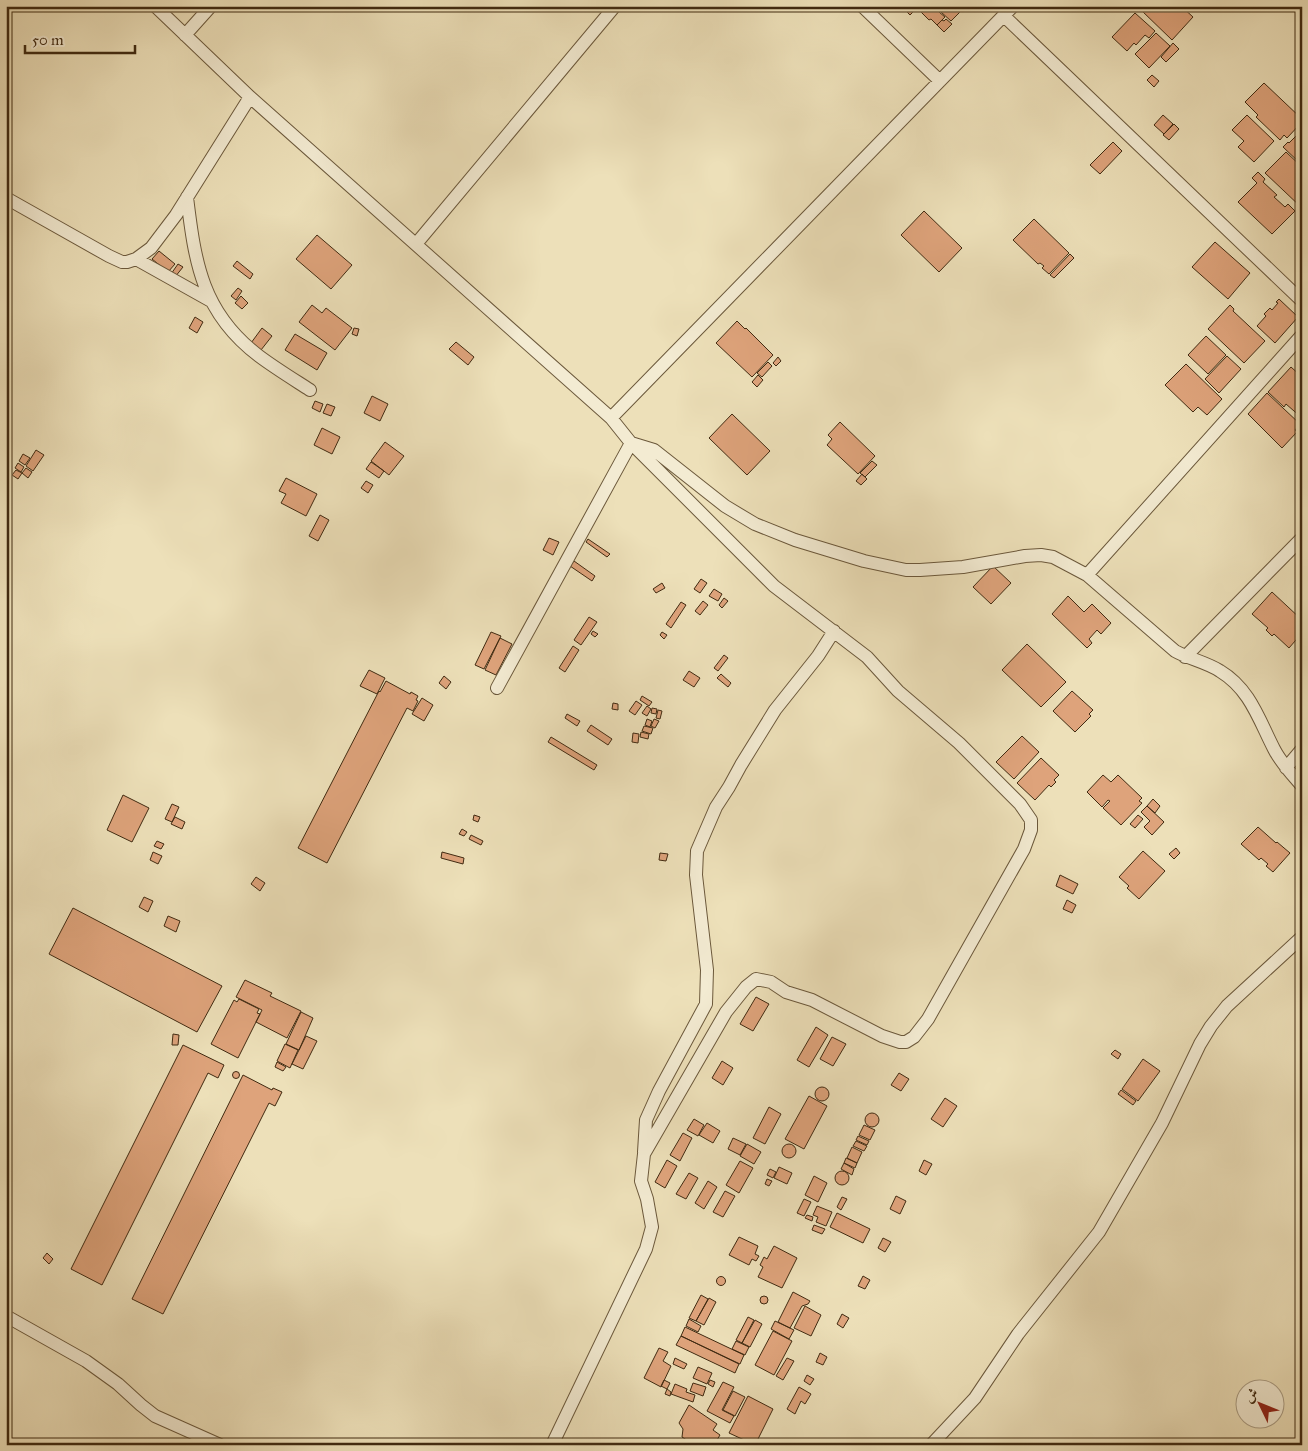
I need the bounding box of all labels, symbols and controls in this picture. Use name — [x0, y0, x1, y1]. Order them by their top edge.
scale bar — [25, 22, 135, 54]
text: 50 m — [32, 31, 64, 49]
north arrow — [1236, 1378, 1286, 1428]
text: ش — [1240, 1385, 1262, 1406]

